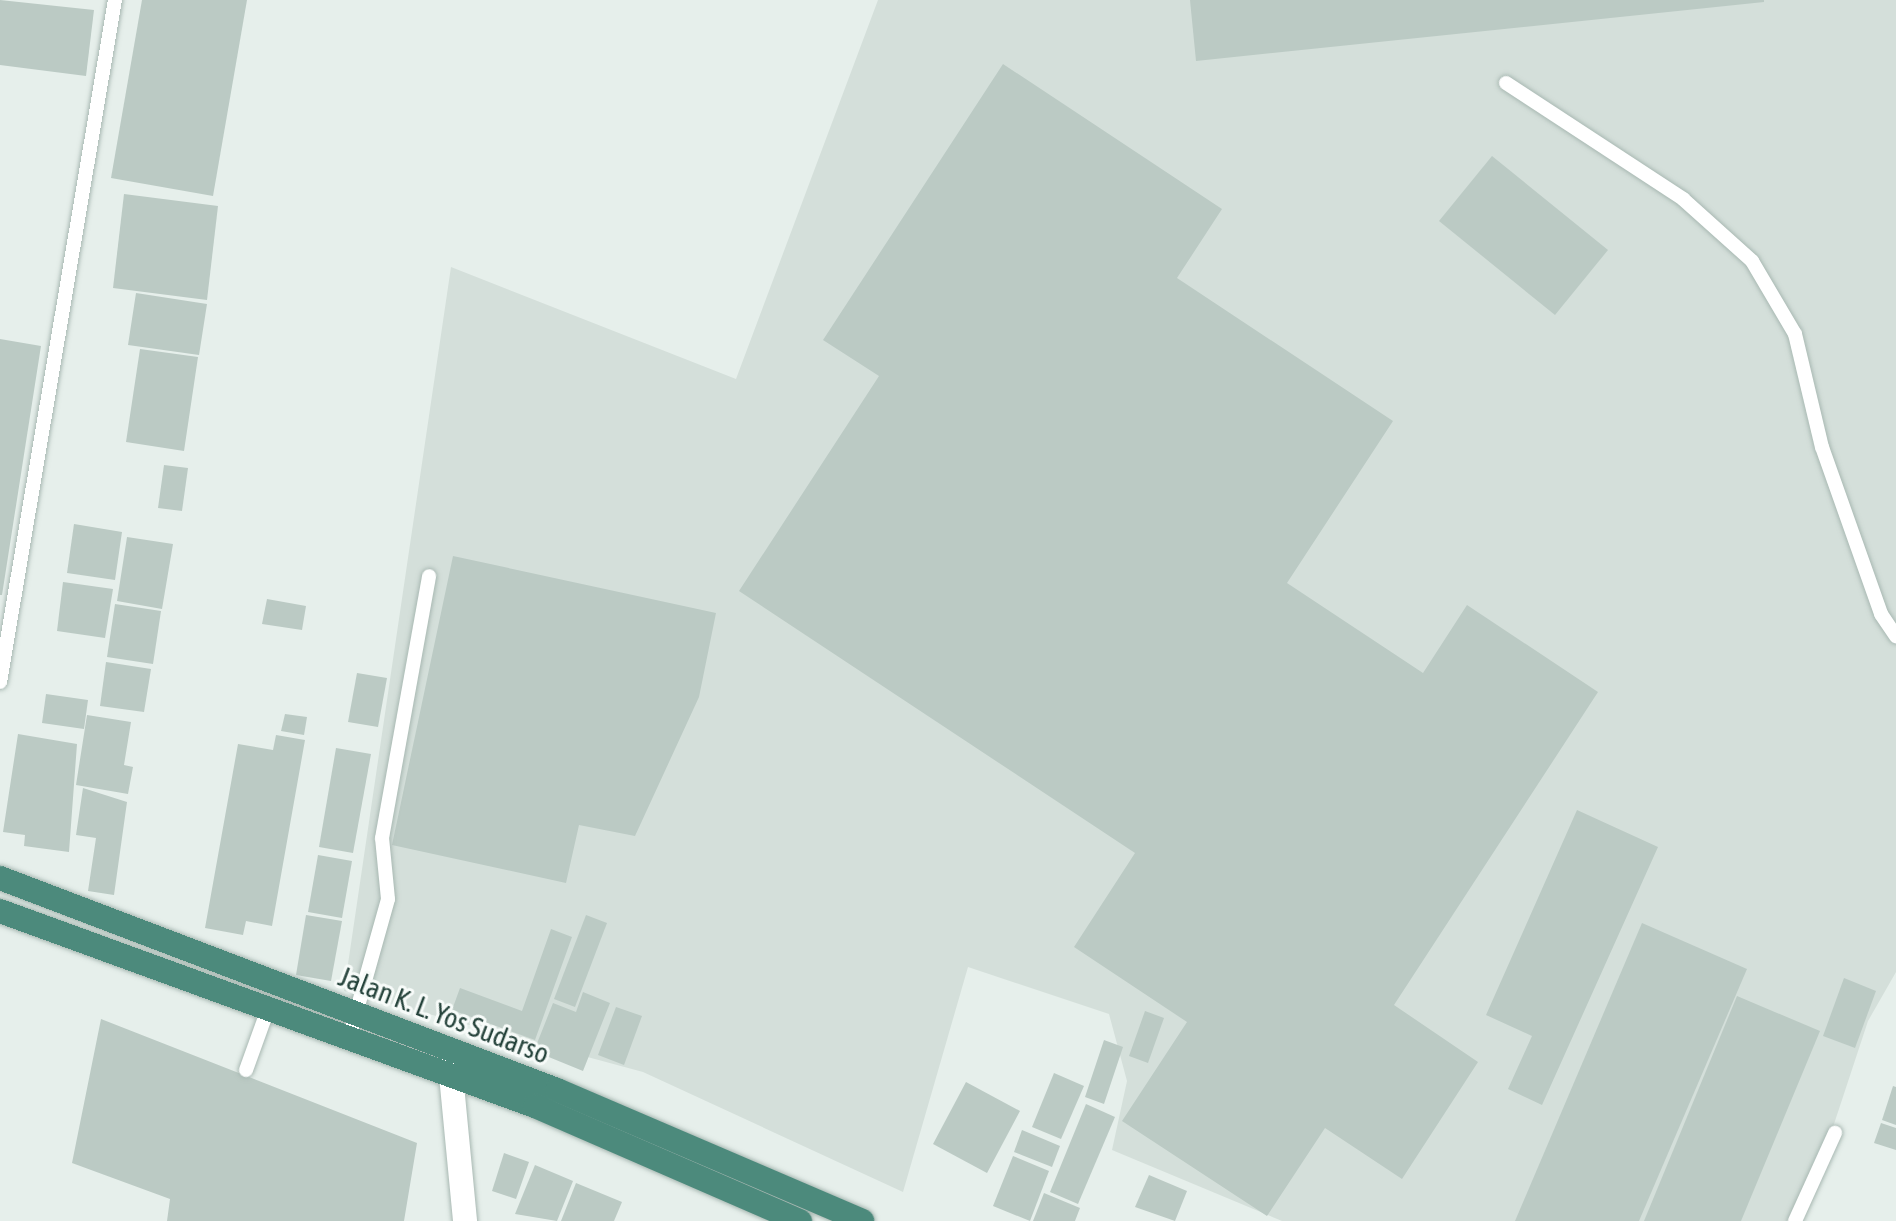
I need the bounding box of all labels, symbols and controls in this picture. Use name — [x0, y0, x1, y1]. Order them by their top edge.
street label: Jalan K. L. Yos Sudarso — [334, 959, 554, 1071]

